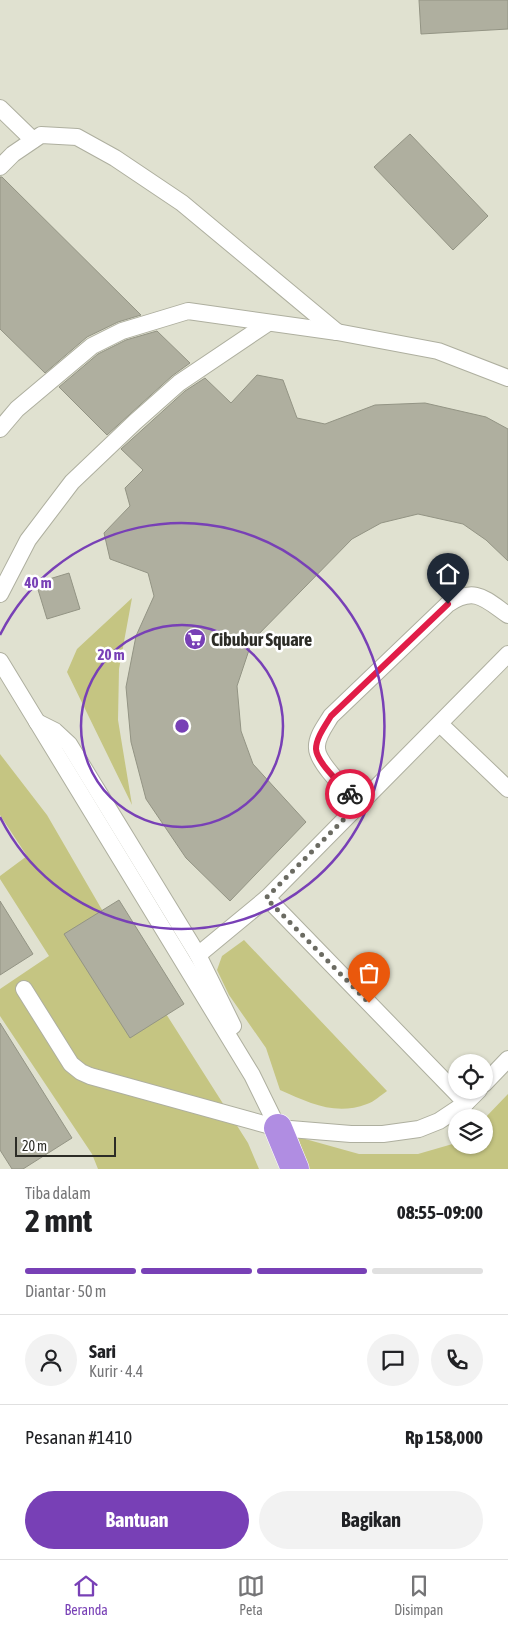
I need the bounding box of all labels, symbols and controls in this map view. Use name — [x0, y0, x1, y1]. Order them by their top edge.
pin — [427, 553, 469, 604]
icon: home — [434, 560, 462, 588]
text: 40 m — [24, 574, 52, 591]
supermarket icon: Cibubur Square — [183, 627, 207, 651]
place label: Cibubur Square — [211, 629, 312, 650]
text: 20 m — [98, 646, 125, 663]
centre of rings — [173, 717, 191, 735]
courier — [325, 769, 375, 819]
icon: bike — [336, 780, 364, 808]
pin — [348, 952, 390, 1003]
icon: bag — [355, 959, 383, 987]
map controls — [448, 1054, 493, 1154]
button: locate — [448, 1054, 493, 1099]
button: layers — [448, 1109, 493, 1154]
scale bar — [15, 1134, 116, 1157]
text: 20 m — [22, 1138, 47, 1154]
text: Tiba dalam — [25, 1184, 91, 1202]
text: 08:55–09:00 — [397, 1201, 483, 1223]
text: 2 mnt — [25, 1202, 92, 1239]
text: Diantar · 50 m — [25, 1282, 106, 1300]
button: person — [25, 1334, 77, 1386]
button: chat — [367, 1334, 419, 1386]
button: phone — [431, 1334, 483, 1386]
text: Sari — [89, 1340, 116, 1362]
text: Kurir · 4.4 — [89, 1362, 143, 1380]
text: Pesanan #1410 — [25, 1426, 132, 1448]
text: Rp 158,000 — [405, 1426, 483, 1448]
button: Bantuan — [25, 1491, 249, 1549]
button: Bagikan — [259, 1491, 483, 1549]
tab: Beranda — [65, 1572, 108, 1618]
tab: Peta — [237, 1572, 265, 1618]
tab: Disimpan — [394, 1572, 443, 1618]

